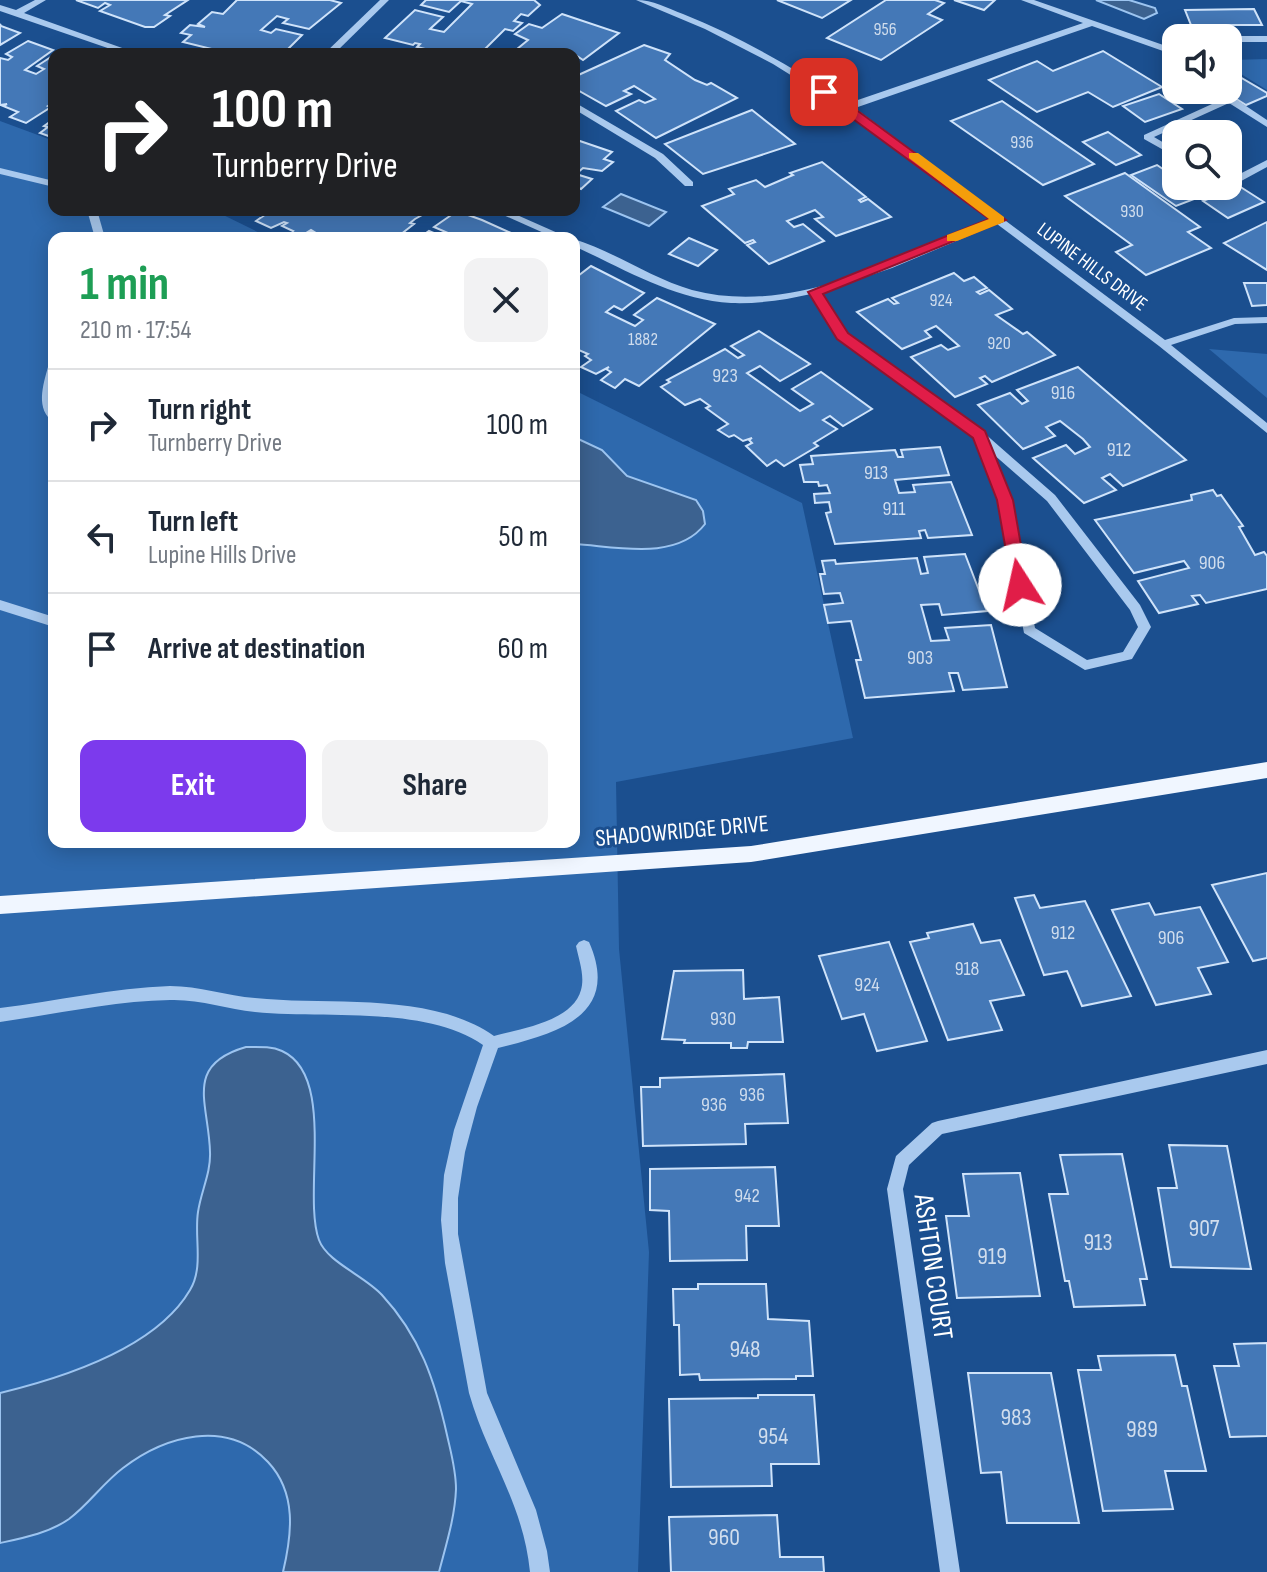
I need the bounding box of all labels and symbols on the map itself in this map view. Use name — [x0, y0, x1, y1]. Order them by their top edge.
house number: 956 — [873, 19, 897, 40]
pin — [790, 58, 858, 126]
house number: 936 — [1010, 132, 1034, 153]
house number: 930 — [1120, 201, 1144, 222]
street label: LUPINE HILLS DRIVE — [1032, 218, 1152, 316]
house number: 924 — [930, 290, 953, 311]
house number: 1882 — [628, 329, 658, 350]
house number: 920 — [987, 333, 1011, 354]
house number: 923 — [712, 364, 738, 388]
house number: 916 — [1051, 381, 1075, 405]
house number: 912 — [1107, 438, 1131, 462]
house number: 913 — [864, 461, 888, 485]
house number: 911 — [883, 497, 905, 521]
position arrow — [978, 543, 1062, 627]
house number: 906 — [1199, 551, 1225, 575]
house number: 903 — [907, 646, 933, 670]
street label: SHADOWRIDGE DRIVE — [594, 809, 770, 853]
house number: 912 — [1051, 921, 1075, 945]
house number: 906 — [1158, 926, 1184, 950]
house number: 918 — [955, 957, 979, 981]
house number: 924 — [854, 973, 880, 997]
house number: 930 — [710, 1007, 736, 1031]
house number: 936 — [739, 1083, 765, 1107]
house number: 936 — [701, 1093, 727, 1117]
house number: 942 — [734, 1184, 760, 1208]
street label: ASHTON COURT — [906, 1191, 960, 1342]
house number: 907 — [1189, 1214, 1220, 1243]
house number: 913 — [1083, 1228, 1113, 1257]
house number: 919 — [977, 1242, 1007, 1271]
house number: 948 — [729, 1335, 761, 1364]
house number: 983 — [1000, 1403, 1032, 1432]
house number: 989 — [1126, 1415, 1158, 1444]
house number: 954 — [758, 1422, 788, 1451]
house number: 960 — [708, 1523, 740, 1552]

